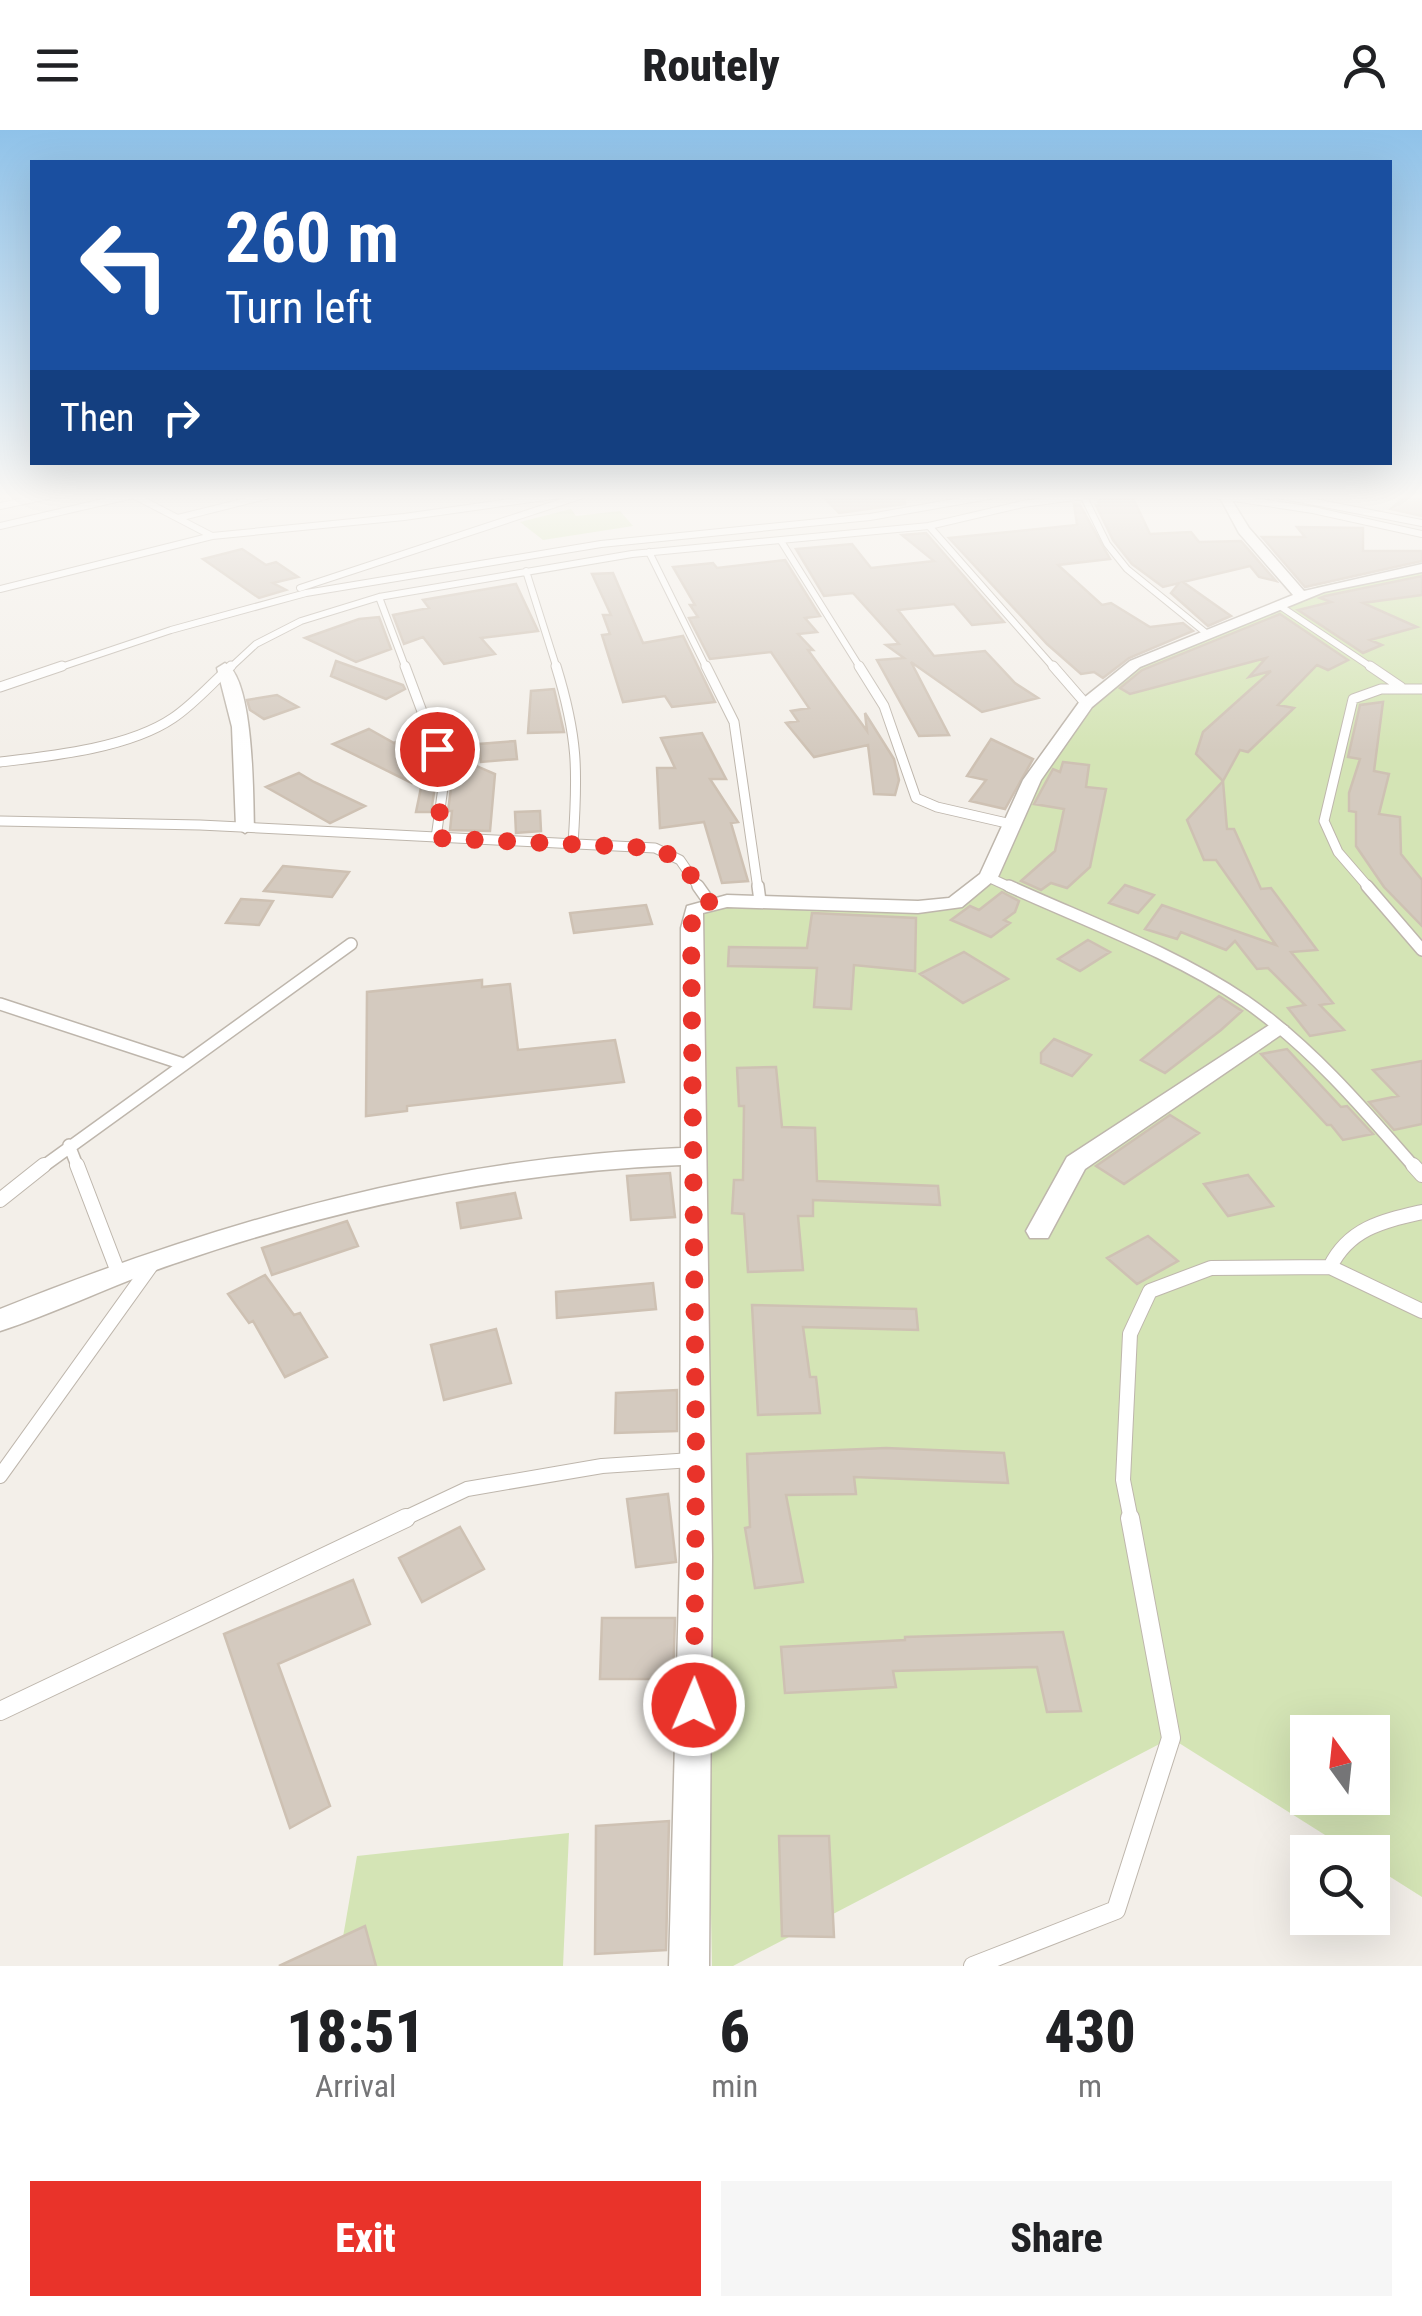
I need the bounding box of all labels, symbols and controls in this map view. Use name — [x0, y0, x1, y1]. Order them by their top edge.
icon: menu — [30, 38, 85, 93]
icon: person — [1337, 38, 1392, 93]
text: Routely — [642, 39, 780, 92]
text: 260 m — [225, 197, 399, 279]
icon: left — [60, 200, 190, 330]
text: Turn left — [225, 281, 373, 334]
icon: right — [154, 390, 209, 445]
text: Then — [60, 396, 134, 440]
pin — [395, 707, 480, 792]
icon: arrive — [410, 722, 465, 777]
position arrow — [642, 1653, 746, 1757]
north arrow — [1290, 1715, 1390, 1815]
map controls — [1290, 1715, 1390, 1935]
button: search — [1290, 1835, 1390, 1935]
text: 18:51 — [286, 1996, 425, 2067]
text: 6 — [719, 1996, 750, 2067]
text: 430 — [1044, 1996, 1136, 2067]
text: Arrival — [315, 2067, 396, 2105]
text: min — [711, 2067, 758, 2105]
text: m — [1078, 2067, 1102, 2105]
button: Exit — [30, 2181, 701, 2296]
button: Share — [721, 2181, 1392, 2296]

